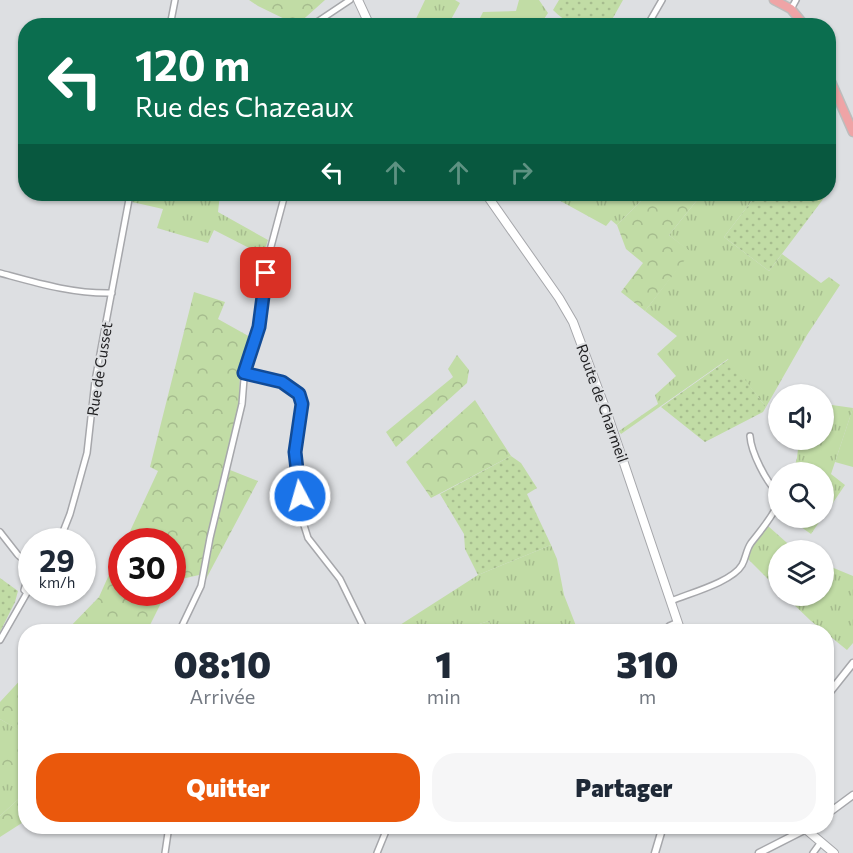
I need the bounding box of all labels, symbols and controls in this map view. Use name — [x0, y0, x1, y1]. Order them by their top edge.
text: 120 m — [135, 38, 250, 90]
icon: left — [36, 42, 114, 120]
text: Rue des Chazeaux — [135, 90, 354, 123]
icon: left — [316, 156, 349, 189]
icon: ahead — [379, 156, 412, 189]
icon: ahead — [442, 156, 475, 189]
icon: right — [505, 156, 538, 189]
pin — [240, 247, 291, 298]
icon: arrive — [249, 256, 282, 289]
street label: Rue de Cusset — [83, 321, 115, 417]
street label: Route de Charmeil — [573, 341, 633, 465]
map controls — [768, 384, 834, 606]
button: sound — [768, 384, 834, 450]
button: search — [768, 462, 834, 528]
position arrow — [268, 464, 332, 528]
speed limit sign: 30 — [108, 528, 186, 606]
button: layers — [768, 540, 834, 606]
text: 29 — [39, 541, 75, 578]
text: km/h — [39, 573, 75, 591]
text: 08:10 — [174, 641, 271, 685]
text: 1 — [435, 641, 452, 685]
text: 310 — [616, 641, 679, 685]
text: Arrivée — [189, 684, 255, 708]
text: min — [427, 684, 461, 708]
text: m — [639, 684, 656, 708]
button: Quitter — [36, 753, 420, 822]
button: Partager — [432, 753, 816, 822]

